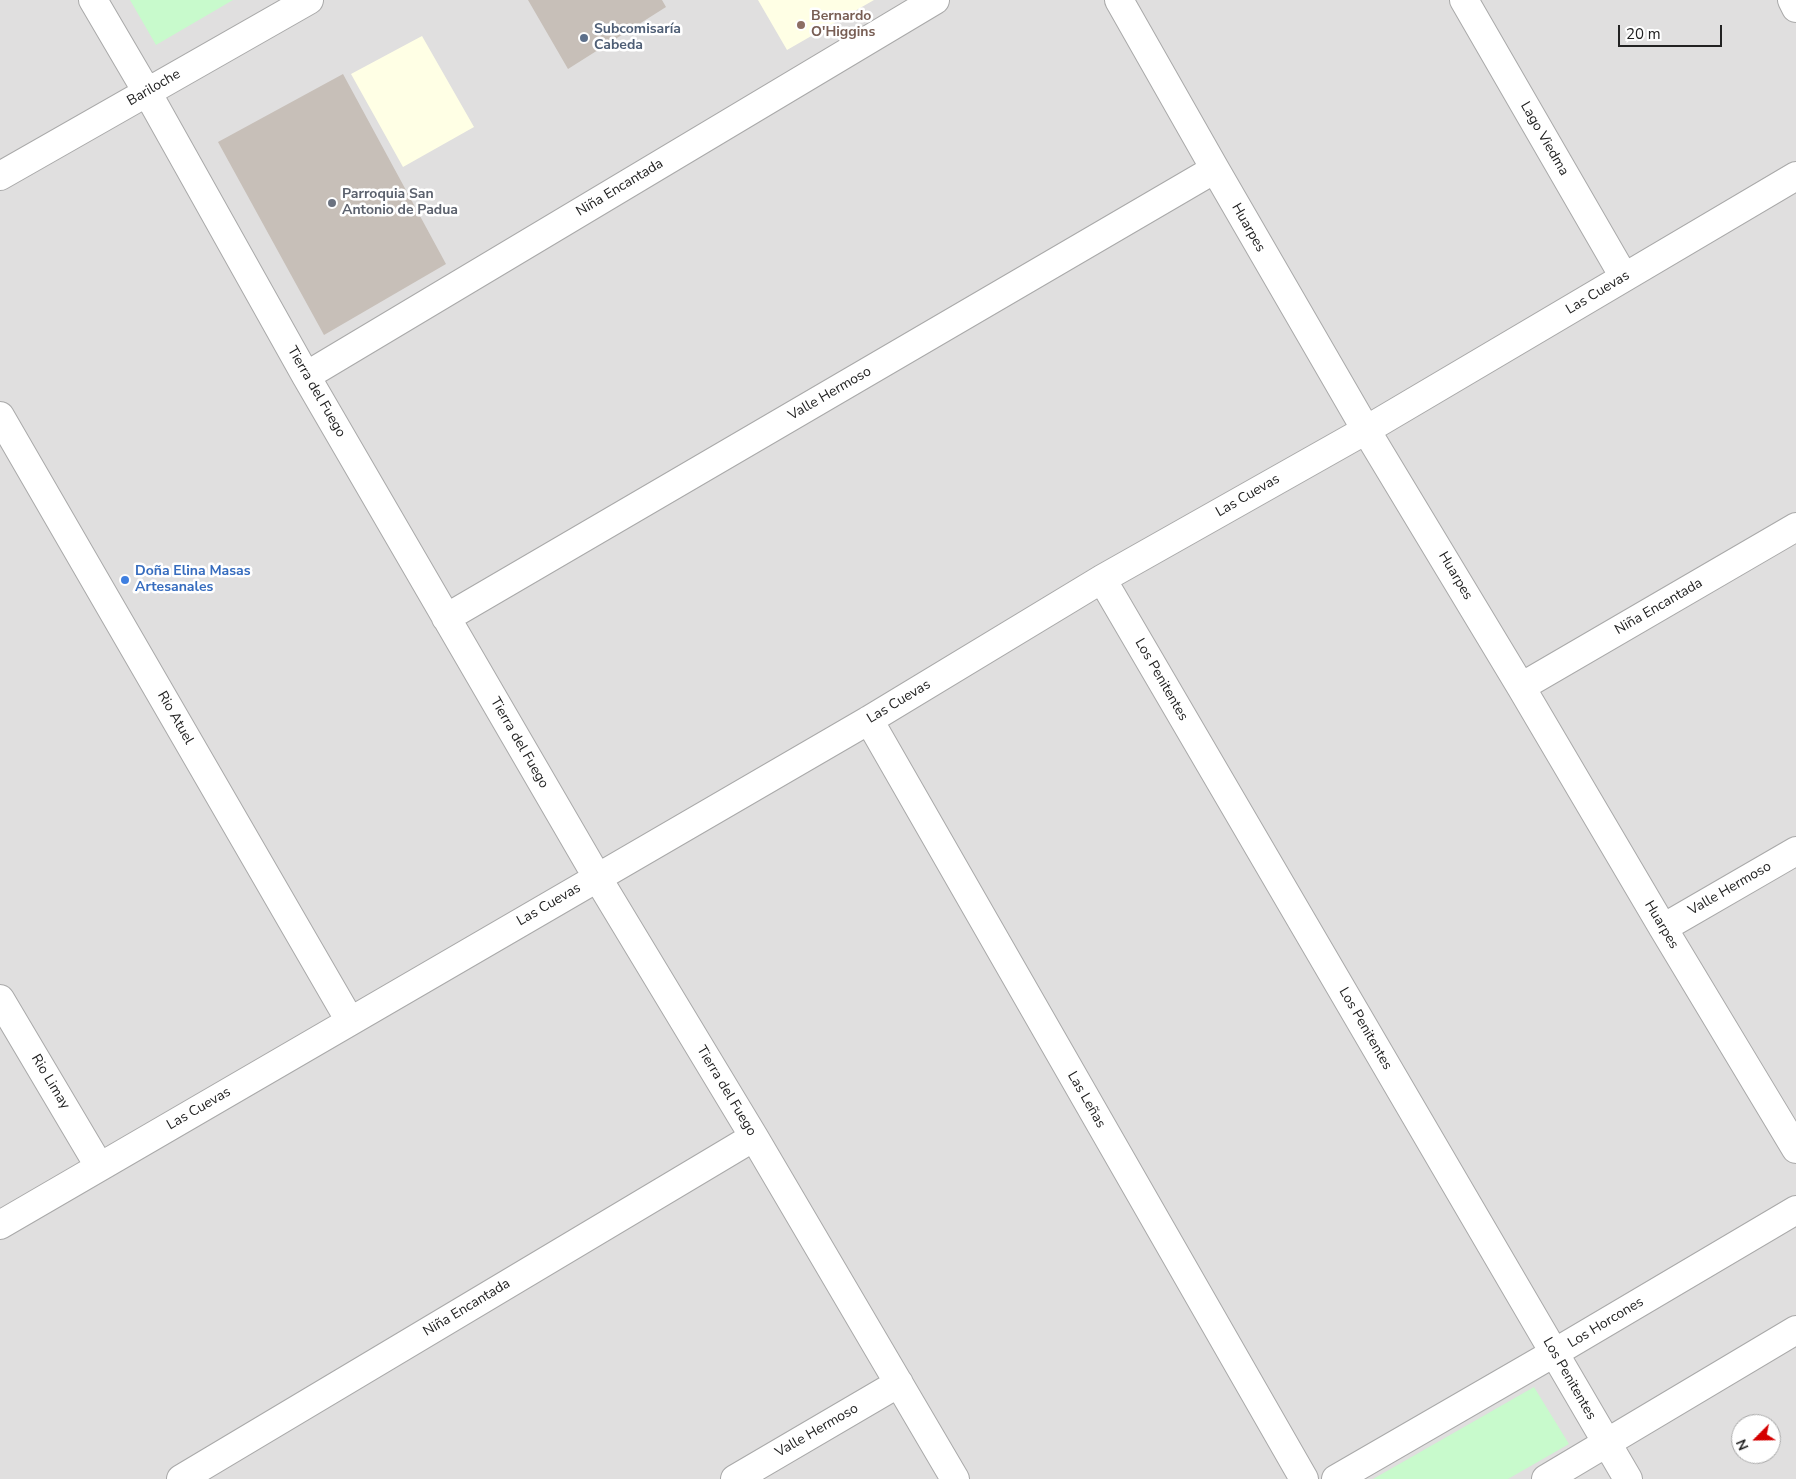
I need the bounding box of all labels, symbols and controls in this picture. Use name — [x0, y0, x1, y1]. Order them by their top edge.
place label: Bernardo O'Higgins — [811, 9, 875, 41]
scale bar — [1621, 15, 1725, 47]
marker: Bernardo O'Higgins — [795, 19, 807, 31]
place label: Subcomisaría Cabeda — [594, 22, 681, 54]
text: 20 m — [1626, 24, 1661, 44]
marker: Subcomisaría Cabeda — [578, 32, 590, 44]
street label: Bariloche — [124, 66, 184, 110]
street label: Lago Viedma — [1516, 99, 1572, 179]
street label: Niña Encantada — [574, 155, 666, 221]
place label: Parroquia San Antonio de Padua — [342, 187, 458, 220]
marker: Parroquia San Antonio de Padua — [326, 197, 338, 209]
street label: Huarpes — [1227, 201, 1269, 255]
street label: Las Cuevas — [1563, 268, 1633, 318]
street label: Tierra del Fuego — [283, 344, 349, 440]
street label: Valle Hermoso — [786, 363, 874, 425]
street label: Las Cuevas — [1213, 471, 1283, 521]
street label: Huarpes — [1434, 549, 1476, 603]
place label: Doña Elina Masas Artesanales — [135, 564, 251, 596]
marker: Doña Elina Masas Artesanales — [119, 574, 131, 586]
street label: Niña Encantada — [1612, 575, 1706, 639]
street label: Los Penitentes — [1131, 636, 1191, 724]
street label: Las Cuevas — [864, 677, 934, 727]
street label: Rio Atuel — [153, 689, 197, 747]
street label: Tierra del Fuego — [486, 695, 552, 791]
street label: Valle Hermoso — [1686, 858, 1774, 920]
street label: Las Cuevas — [514, 880, 584, 930]
street label: Huarpes — [1640, 898, 1682, 952]
street label: Los Penitentes — [1335, 985, 1395, 1073]
street label: Tierra del Fuego — [692, 1043, 760, 1139]
street label: Rio Limay — [27, 1051, 73, 1113]
street label: Las Leñas — [1063, 1069, 1109, 1131]
street label: Las Cuevas — [164, 1084, 234, 1134]
street label: Niña Encantada — [421, 1275, 513, 1341]
street label: Los Horcones — [1565, 1294, 1647, 1352]
street label: Los Penitentes — [1539, 1335, 1599, 1423]
street label: Valle Hermoso — [773, 1400, 861, 1462]
north arrow — [1731, 1414, 1781, 1464]
text: N — [1732, 1436, 1753, 1453]

